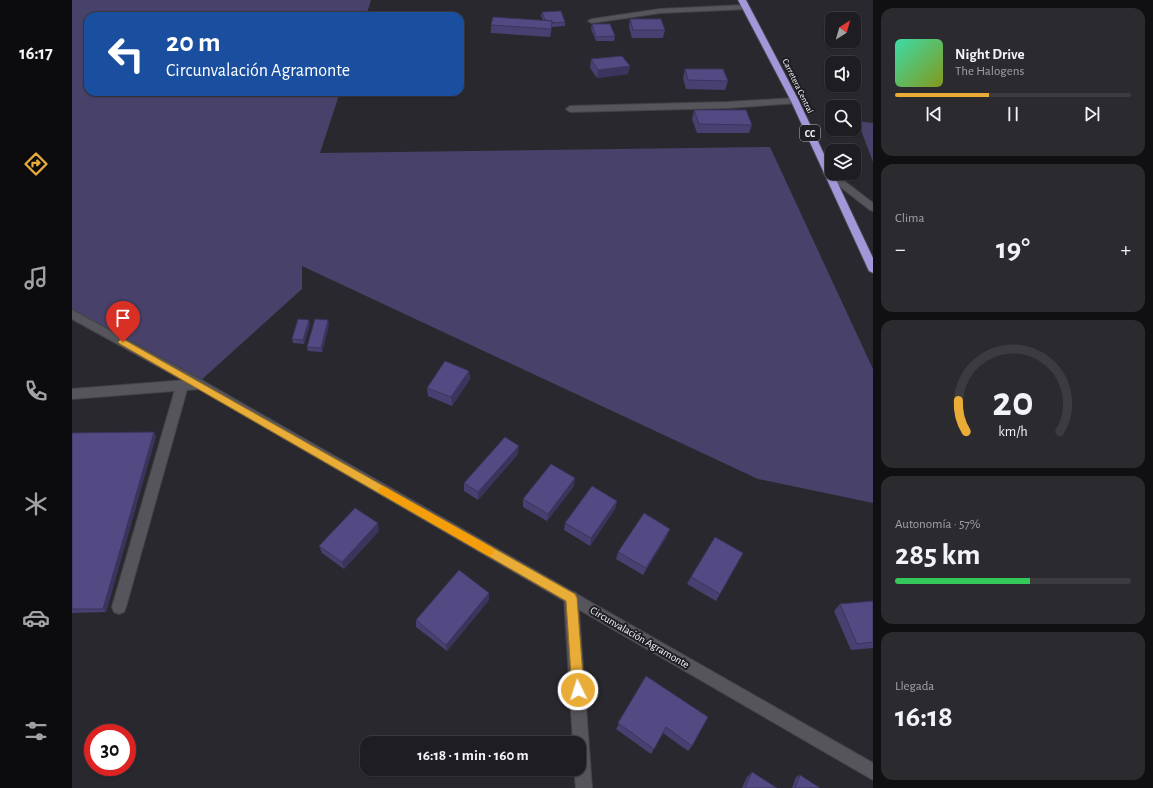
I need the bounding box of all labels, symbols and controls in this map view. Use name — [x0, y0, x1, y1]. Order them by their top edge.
north arrow — [825, 12, 861, 48]
map controls — [825, 12, 861, 180]
icon: left — [100, 28, 152, 80]
text: 20 m — [166, 29, 221, 57]
text: 16:17 — [19, 45, 53, 63]
text: Night Drive — [955, 47, 1025, 62]
button: sound — [825, 56, 861, 92]
street label: Carretera Central — [780, 58, 815, 115]
text: Circunvalación Agramonte — [166, 62, 350, 80]
text: The Halogens — [955, 65, 1024, 78]
button: search — [825, 100, 861, 136]
icon: previous — [923, 103, 945, 125]
icon: pause — [1002, 103, 1024, 125]
icon: next — [1081, 103, 1103, 125]
road number: CC — [800, 125, 820, 141]
button: layers — [825, 144, 861, 180]
icon: directions — [22, 150, 50, 178]
text: Clima — [895, 212, 925, 225]
text: 19° — [996, 234, 1030, 264]
text: − — [895, 238, 906, 260]
text: + — [1120, 238, 1131, 260]
icon: music — [22, 264, 50, 292]
pin — [106, 301, 140, 342]
icon: arrive — [112, 307, 134, 329]
icon: phone — [22, 377, 50, 405]
text: 20 — [992, 382, 1034, 423]
text: km/h — [998, 425, 1028, 439]
icon: climate — [22, 490, 50, 518]
text: Autonomía · 57% — [895, 518, 980, 531]
text: 285 km — [895, 540, 980, 570]
icon: car — [22, 604, 50, 632]
street label: Circunvalación Agramonte — [588, 605, 691, 670]
position arrow — [557, 669, 599, 711]
text: Llegada — [895, 680, 934, 693]
text: 16:18 — [895, 702, 953, 732]
icon: filters — [22, 717, 50, 745]
speed limit sign: 30 — [84, 724, 136, 776]
text: 16:18 · 1 min · 160 m — [417, 748, 529, 763]

